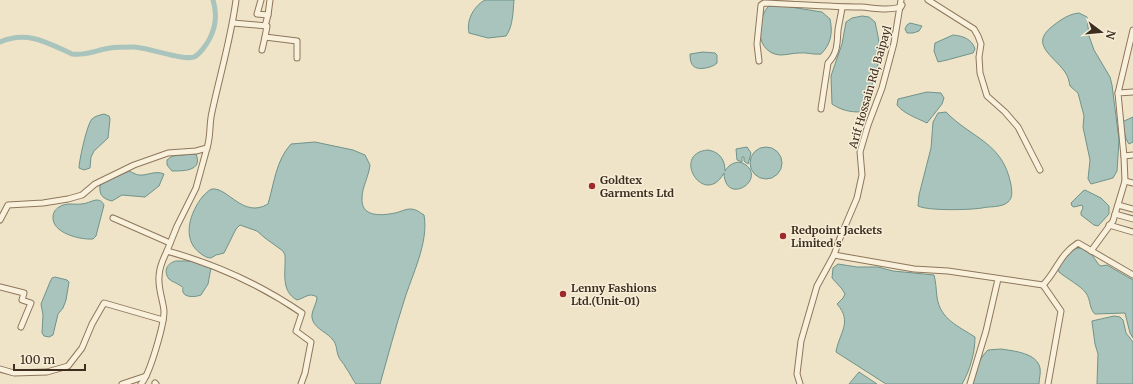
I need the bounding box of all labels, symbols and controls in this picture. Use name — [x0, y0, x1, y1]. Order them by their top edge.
north arrow — [1081, 12, 1121, 52]
street label: Arif Hossain Rd, Baipayl — [845, 23, 894, 151]
text: N — [1103, 29, 1119, 41]
place label: Goldtex Garments Ltd — [600, 173, 674, 200]
marker: Goldtex Garments Ltd — [587, 181, 597, 191]
place label: Redpoint Jackets Limited s — [791, 223, 883, 250]
marker: Redpoint Jackets Limited s — [778, 231, 788, 241]
place label: Lenny Fashions Ltd.(Unit-01) — [571, 281, 657, 308]
marker: Lenny Fashions Ltd.(Unit-01) — [558, 289, 568, 299]
scale bar — [14, 346, 85, 372]
text: 100 m — [20, 352, 55, 367]

